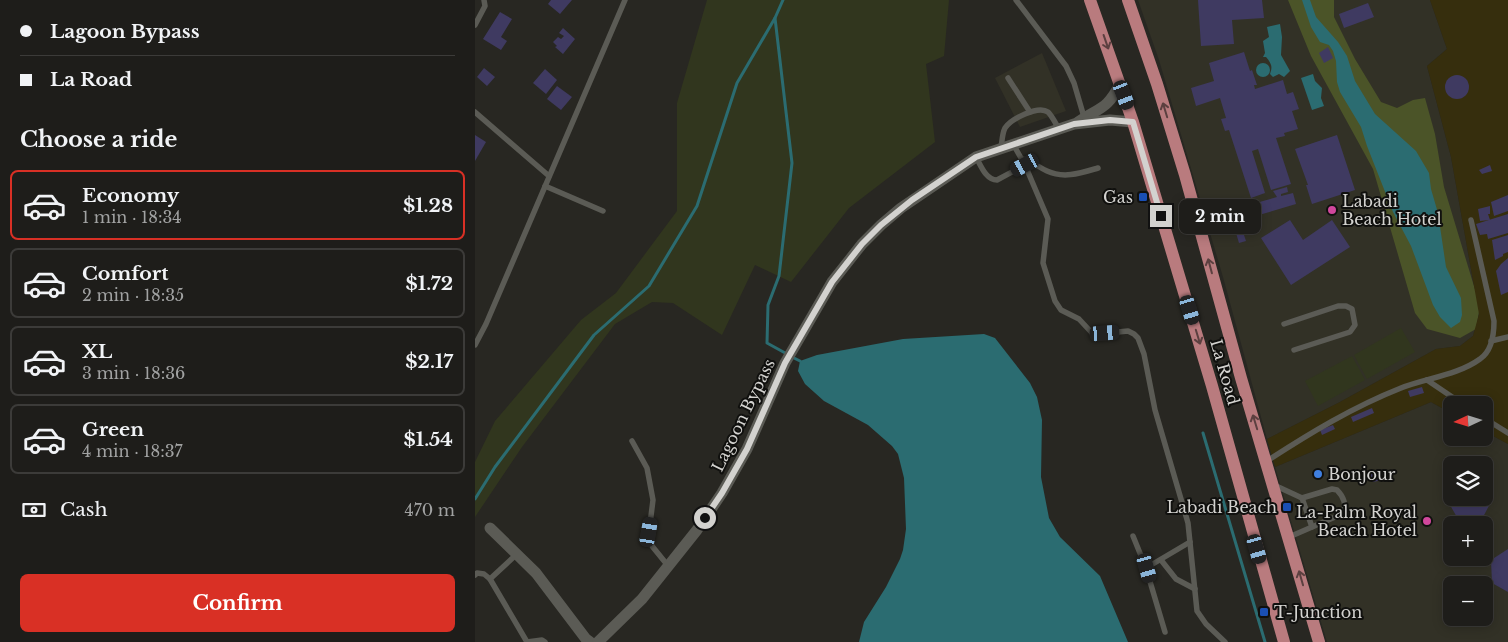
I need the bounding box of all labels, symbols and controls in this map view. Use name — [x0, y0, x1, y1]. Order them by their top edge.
text: Lagoon Bypass — [50, 20, 200, 43]
one-way arrow — [1101, 33, 1111, 49]
text: La Road — [50, 68, 132, 91]
car — [1111, 78, 1136, 112]
one-way arrow — [1160, 102, 1170, 118]
text: Choose a ride — [20, 126, 177, 153]
car — [1008, 151, 1041, 179]
icon: car — [22, 183, 67, 228]
text: Economy — [82, 184, 179, 207]
place label: Gas — [1103, 187, 1133, 207]
marker: Gas — [1137, 191, 1149, 203]
place label: Labadi Beach Hotel — [1342, 191, 1442, 229]
text: $1.28 — [403, 194, 453, 217]
callout: 2 min — [1179, 198, 1261, 234]
marker: Labadi Beach Hotel — [1326, 204, 1338, 216]
route end — [1150, 205, 1172, 227]
text: 2 min — [1195, 206, 1245, 226]
text: 1 min · 18:34 — [82, 207, 182, 227]
one-way arrow — [1205, 258, 1215, 274]
icon: car — [22, 261, 67, 306]
text: Comfort — [82, 262, 169, 285]
text: $1.72 — [406, 272, 453, 295]
text: 2 min · 18:35 — [82, 285, 184, 305]
car — [1178, 293, 1201, 327]
car — [1089, 324, 1120, 342]
one-way arrow — [1193, 328, 1203, 344]
street label: La Road — [1206, 337, 1244, 407]
icon: car — [22, 339, 67, 384]
text: XL — [82, 340, 112, 363]
text: $2.17 — [405, 350, 453, 373]
street label: Lagoon Bypass — [707, 355, 779, 475]
text: 3 min · 18:36 — [82, 363, 185, 383]
north arrow — [1443, 396, 1493, 446]
map controls — [1443, 396, 1493, 626]
one-way arrow — [1249, 415, 1259, 431]
icon: car — [22, 417, 67, 462]
text: Green — [82, 418, 144, 441]
text: $1.54 — [404, 428, 453, 451]
text: 4 min · 18:37 — [82, 441, 183, 461]
button: layers — [1443, 456, 1493, 506]
place label: Bonjour — [1328, 464, 1396, 484]
marker: Bonjour — [1312, 468, 1324, 480]
icon: cash — [20, 496, 48, 524]
place label: Labadi Beach — [1166, 497, 1277, 517]
text: Cash — [60, 498, 107, 521]
text: 470 m — [404, 500, 455, 520]
marker: Labadi Beach — [1281, 501, 1293, 513]
place label: La-Palm Royal Beach Hotel — [1296, 502, 1417, 540]
route start — [694, 507, 716, 529]
marker: La-Palm Royal Beach Hotel — [1421, 515, 1433, 527]
car — [639, 516, 658, 548]
button: + — [1443, 516, 1493, 566]
car — [1245, 533, 1268, 565]
car — [1135, 552, 1158, 584]
one-way arrow — [1295, 571, 1305, 587]
button: Confirm — [20, 574, 455, 632]
button: − — [1443, 576, 1493, 626]
place label: T-Junction — [1274, 602, 1362, 622]
marker: T-Junction — [1258, 606, 1270, 618]

